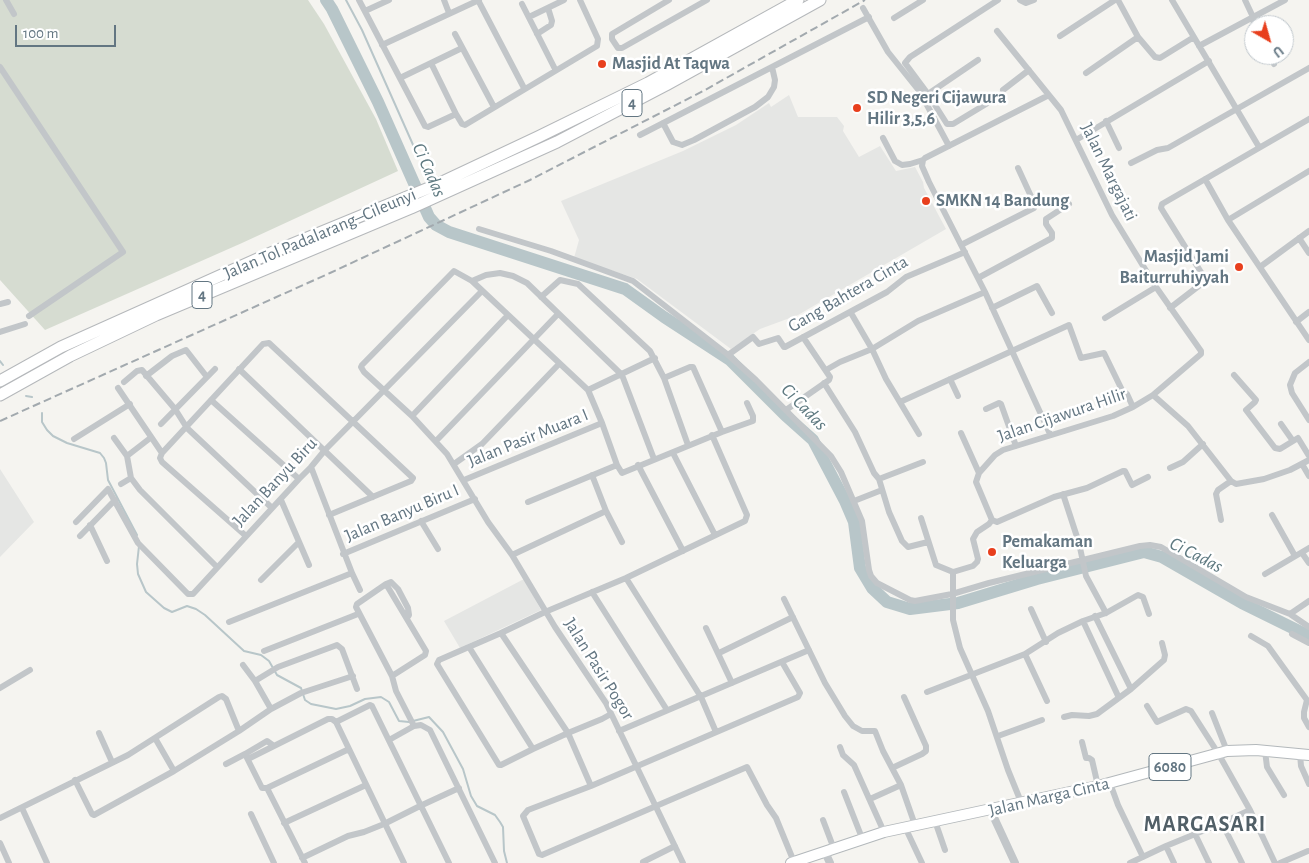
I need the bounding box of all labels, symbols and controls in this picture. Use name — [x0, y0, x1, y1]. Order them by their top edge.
scale bar — [18, 15, 119, 47]
north arrow — [1244, 15, 1294, 65]
text: 100 m — [23, 26, 58, 41]
text: U — [1270, 43, 1285, 59]
place label: Masjid At Taqwa — [612, 53, 730, 75]
marker: Masjid At Taqwa — [596, 58, 608, 70]
place label: SD Negeri Cijawura Hilir 3,5,6 — [867, 87, 1006, 130]
road number: 4 — [622, 90, 642, 116]
marker: SD Negeri Cijawura Hilir 3,5,6 — [851, 102, 863, 114]
street label: Jalan Margajati — [1076, 119, 1142, 225]
water label: Ci Cadas — [407, 139, 451, 201]
street label: Jalan Tol Padalarang–Cileunyi — [221, 184, 419, 284]
place label: SMKN 14 Bandung — [936, 190, 1069, 212]
marker: SMKN 14 Bandung — [920, 195, 932, 207]
place label: Masjid Jami Baiturruhiyyah — [1119, 246, 1229, 288]
street label: Gang Bahtera Cinta — [784, 251, 912, 337]
marker: Masjid Jami Baiturruhiyyah — [1233, 261, 1245, 273]
road number: 4 — [192, 282, 212, 308]
water label: Ci Cadas — [776, 379, 832, 435]
street label: Jalan Cijawura Hilir — [995, 383, 1129, 447]
street label: Jalan Pasir Muara I — [464, 404, 592, 472]
street label: Jalan Banyu Biru — [228, 433, 322, 531]
street label: Jalan Banyu Biru I — [342, 479, 462, 547]
place label: Pemakaman Keluarga — [1002, 531, 1093, 574]
water label: Ci Cadas — [1166, 532, 1226, 578]
marker: Pemakaman Keluarga — [986, 546, 998, 558]
street label: Jalan Pasir Pogor — [559, 614, 639, 724]
road number: 6080 — [1149, 754, 1191, 780]
street label: Jalan Marga Cinta — [987, 773, 1111, 821]
district label: MARGASARI — [1143, 811, 1267, 837]

